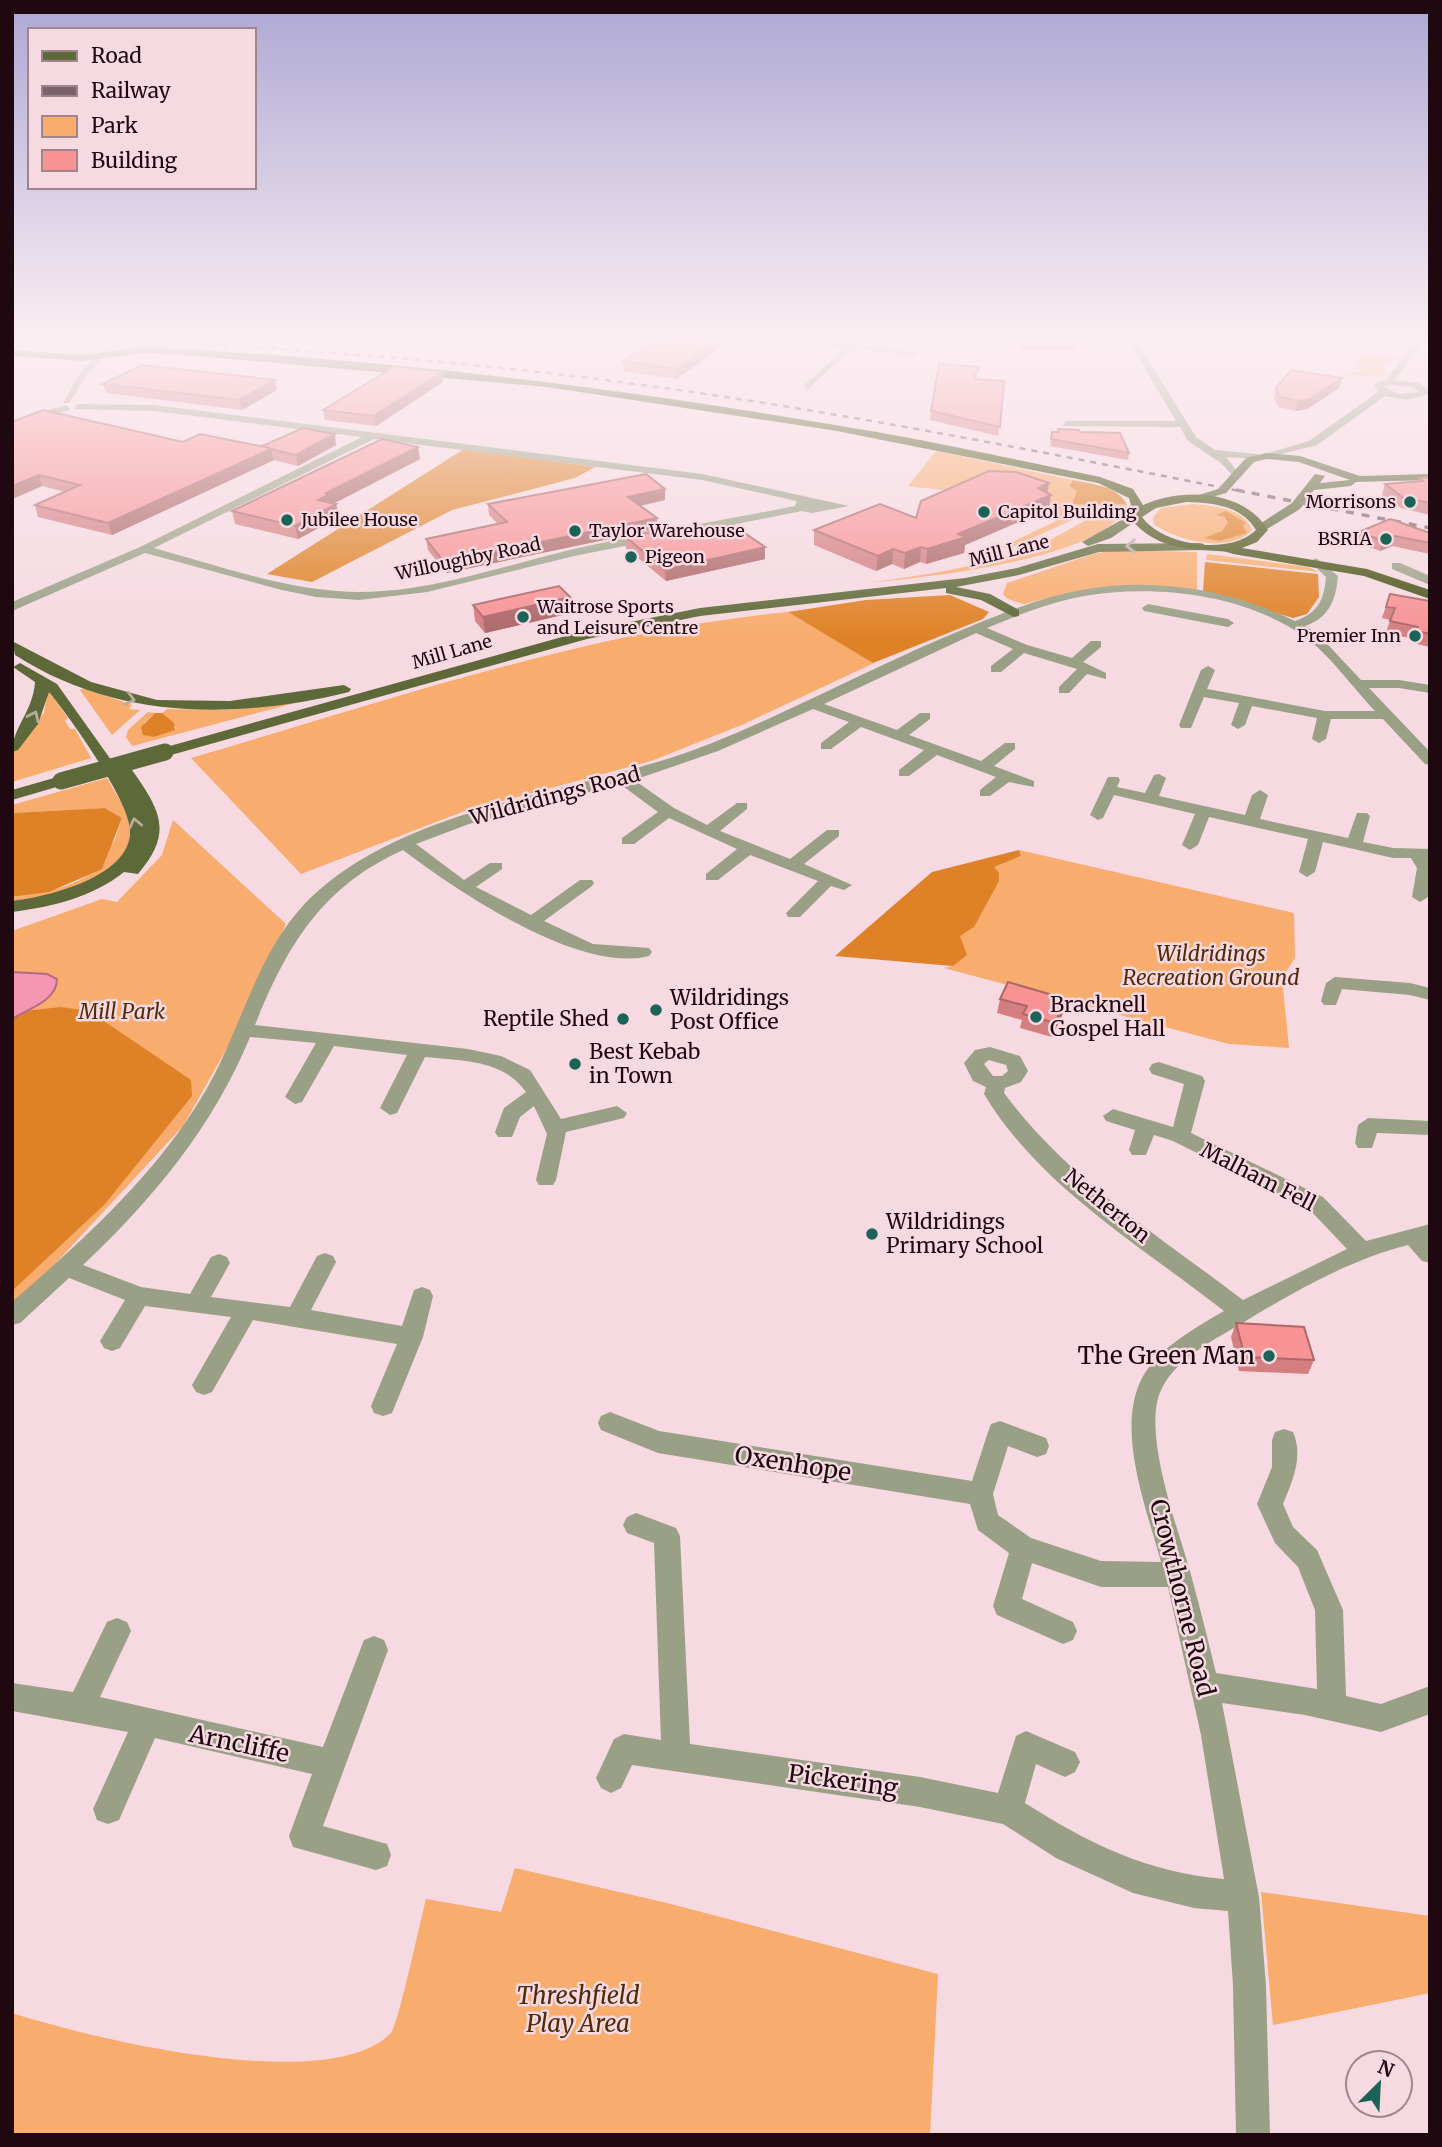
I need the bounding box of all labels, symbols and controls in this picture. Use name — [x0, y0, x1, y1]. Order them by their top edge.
legend — [28, 28, 256, 189]
text: Road — [91, 42, 142, 69]
text: Railway — [91, 77, 172, 104]
text: Park — [91, 112, 138, 139]
text: Building — [91, 147, 178, 174]
place label: Morrisons — [1306, 490, 1396, 513]
marker: Morrisons — [1402, 494, 1418, 510]
place label: Capitol Building — [998, 500, 1137, 523]
marker: Capitol Building — [976, 504, 992, 520]
place label: Jubilee House — [300, 508, 418, 531]
marker: Jubilee House — [279, 512, 295, 528]
place label: Taylor Warehouse — [589, 519, 745, 542]
marker: Taylor Warehouse — [567, 523, 583, 539]
place label: BSRIA — [1318, 527, 1372, 550]
street label: Mill Lane — [966, 529, 1051, 572]
marker: BSRIA — [1378, 531, 1394, 547]
street label: Willoughby Road — [392, 532, 543, 585]
one-way arrow — [1126, 538, 1137, 553]
place label: Pigeon — [645, 545, 705, 568]
marker: Pigeon — [623, 549, 639, 565]
place label: Waitrose Sports and Leisure Centre — [536, 595, 698, 639]
marker: Waitrose Sports and Leisure Centre — [515, 609, 531, 625]
place label: Premier Inn — [1297, 624, 1401, 647]
marker: Premier Inn — [1407, 628, 1423, 644]
street label: Mill Lane — [409, 629, 494, 674]
one-way arrow — [123, 691, 135, 706]
one-way arrow — [26, 711, 40, 723]
street label: Wildridings Road — [466, 760, 643, 831]
one-way arrow — [129, 817, 144, 829]
park label: Wildridings Recreation Ground — [1123, 940, 1299, 991]
place label: Wildridings Post Office — [669, 984, 789, 1035]
place label: Bracknell Gospel Hall — [1050, 991, 1166, 1042]
park label: Mill Park — [78, 998, 166, 1025]
marker: Wildridings Post Office — [648, 1002, 664, 1018]
place label: Reptile Shed — [483, 1005, 609, 1032]
marker: Bracknell Gospel Hall — [1028, 1009, 1044, 1025]
marker: Reptile Shed — [615, 1011, 631, 1027]
place label: Best Kebab in Town — [589, 1038, 700, 1089]
marker: Best Kebab in Town — [567, 1056, 583, 1072]
street label: Malham Fell — [1196, 1136, 1321, 1217]
street label: Netherton — [1059, 1163, 1156, 1249]
place label: Wildridings Primary School — [885, 1208, 1044, 1259]
marker: Wildridings Primary School — [864, 1226, 880, 1242]
place label: The Green Man — [1077, 1340, 1255, 1371]
marker: The Green Man — [1261, 1348, 1277, 1364]
street label: Oxenhope — [733, 1439, 853, 1488]
street label: Crowthorne Road — [1143, 1496, 1222, 1700]
street label: Arncliffe — [185, 1718, 292, 1769]
street label: Pickering — [786, 1757, 901, 1804]
park label: Threshfield Play Area — [517, 1980, 639, 2039]
north arrow — [1344, 2049, 1414, 2119]
text: N — [1374, 2054, 1398, 2082]

